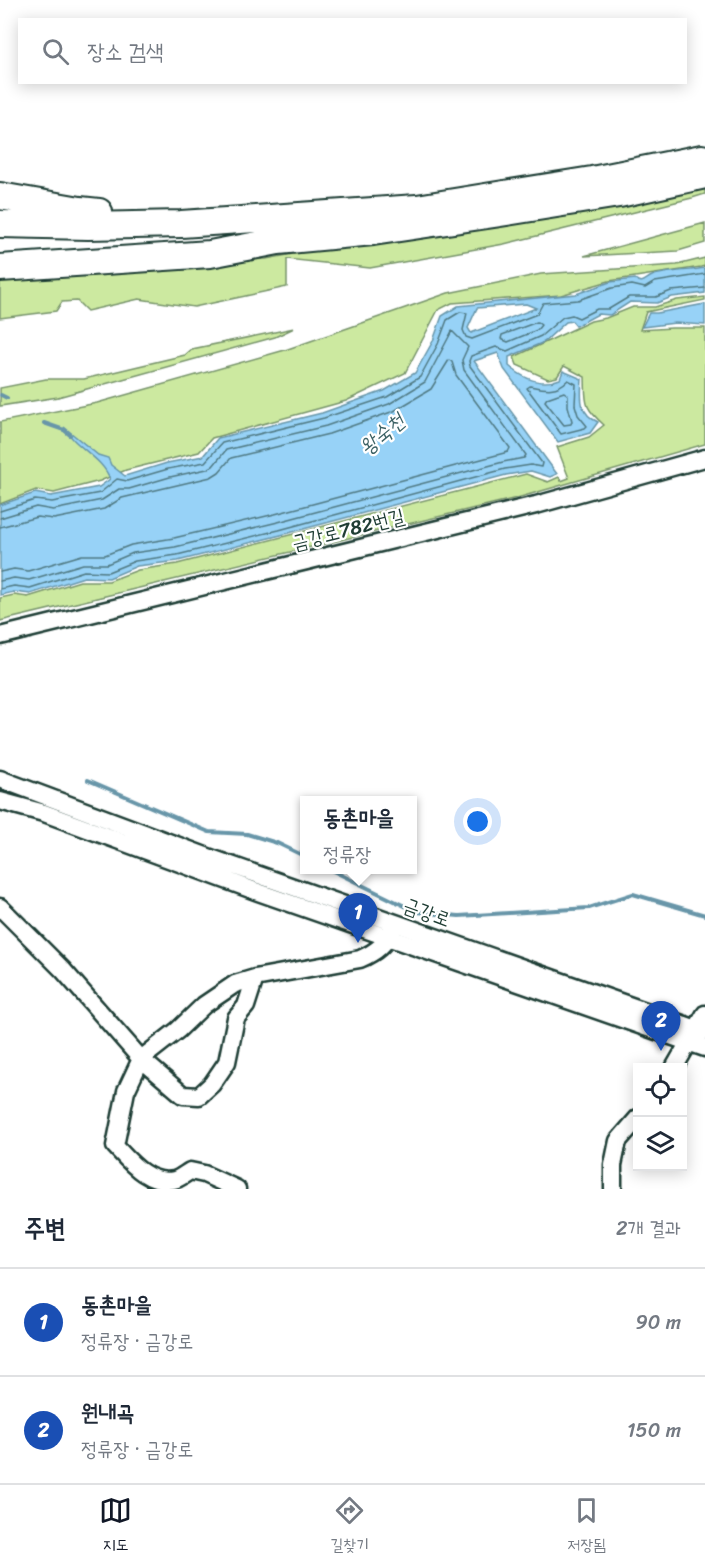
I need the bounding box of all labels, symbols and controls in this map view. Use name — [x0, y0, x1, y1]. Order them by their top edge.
search box — [18, 18, 687, 84]
text: 장소 검색 — [87, 32, 164, 71]
icon: search — [39, 35, 72, 68]
water label: 왕숙천 — [350, 402, 415, 465]
street label: 금강로782번길 — [288, 499, 408, 560]
popup — [300, 796, 417, 874]
text: 동촌마을 — [323, 798, 394, 837]
your location — [463, 807, 492, 836]
text: 정류장 — [323, 837, 371, 872]
street label: 금강로 — [398, 888, 455, 937]
pin: 1 — [338, 894, 378, 943]
pin: 2 — [642, 1002, 680, 1051]
map controls — [633, 1063, 687, 1171]
button: locate — [633, 1063, 687, 1117]
button: layers — [633, 1117, 687, 1171]
text: 주변 — [24, 1205, 66, 1251]
text: 2개 결과 — [616, 1211, 681, 1246]
text: 동촌마을 — [81, 1285, 152, 1324]
text: 1 — [39, 1305, 48, 1340]
text: 90 m — [636, 1305, 681, 1340]
text: 정류장 · 금강로 — [81, 1324, 193, 1359]
text: 원내곡 — [81, 1393, 134, 1432]
text: 2 — [38, 1413, 49, 1448]
text: 150 m — [627, 1413, 681, 1448]
text: 정류장 · 금강로 — [81, 1432, 193, 1467]
tab: 지도 — [99, 1494, 132, 1559]
tab: 길찾기 — [330, 1494, 369, 1559]
tab: 저장됨 — [567, 1494, 606, 1559]

